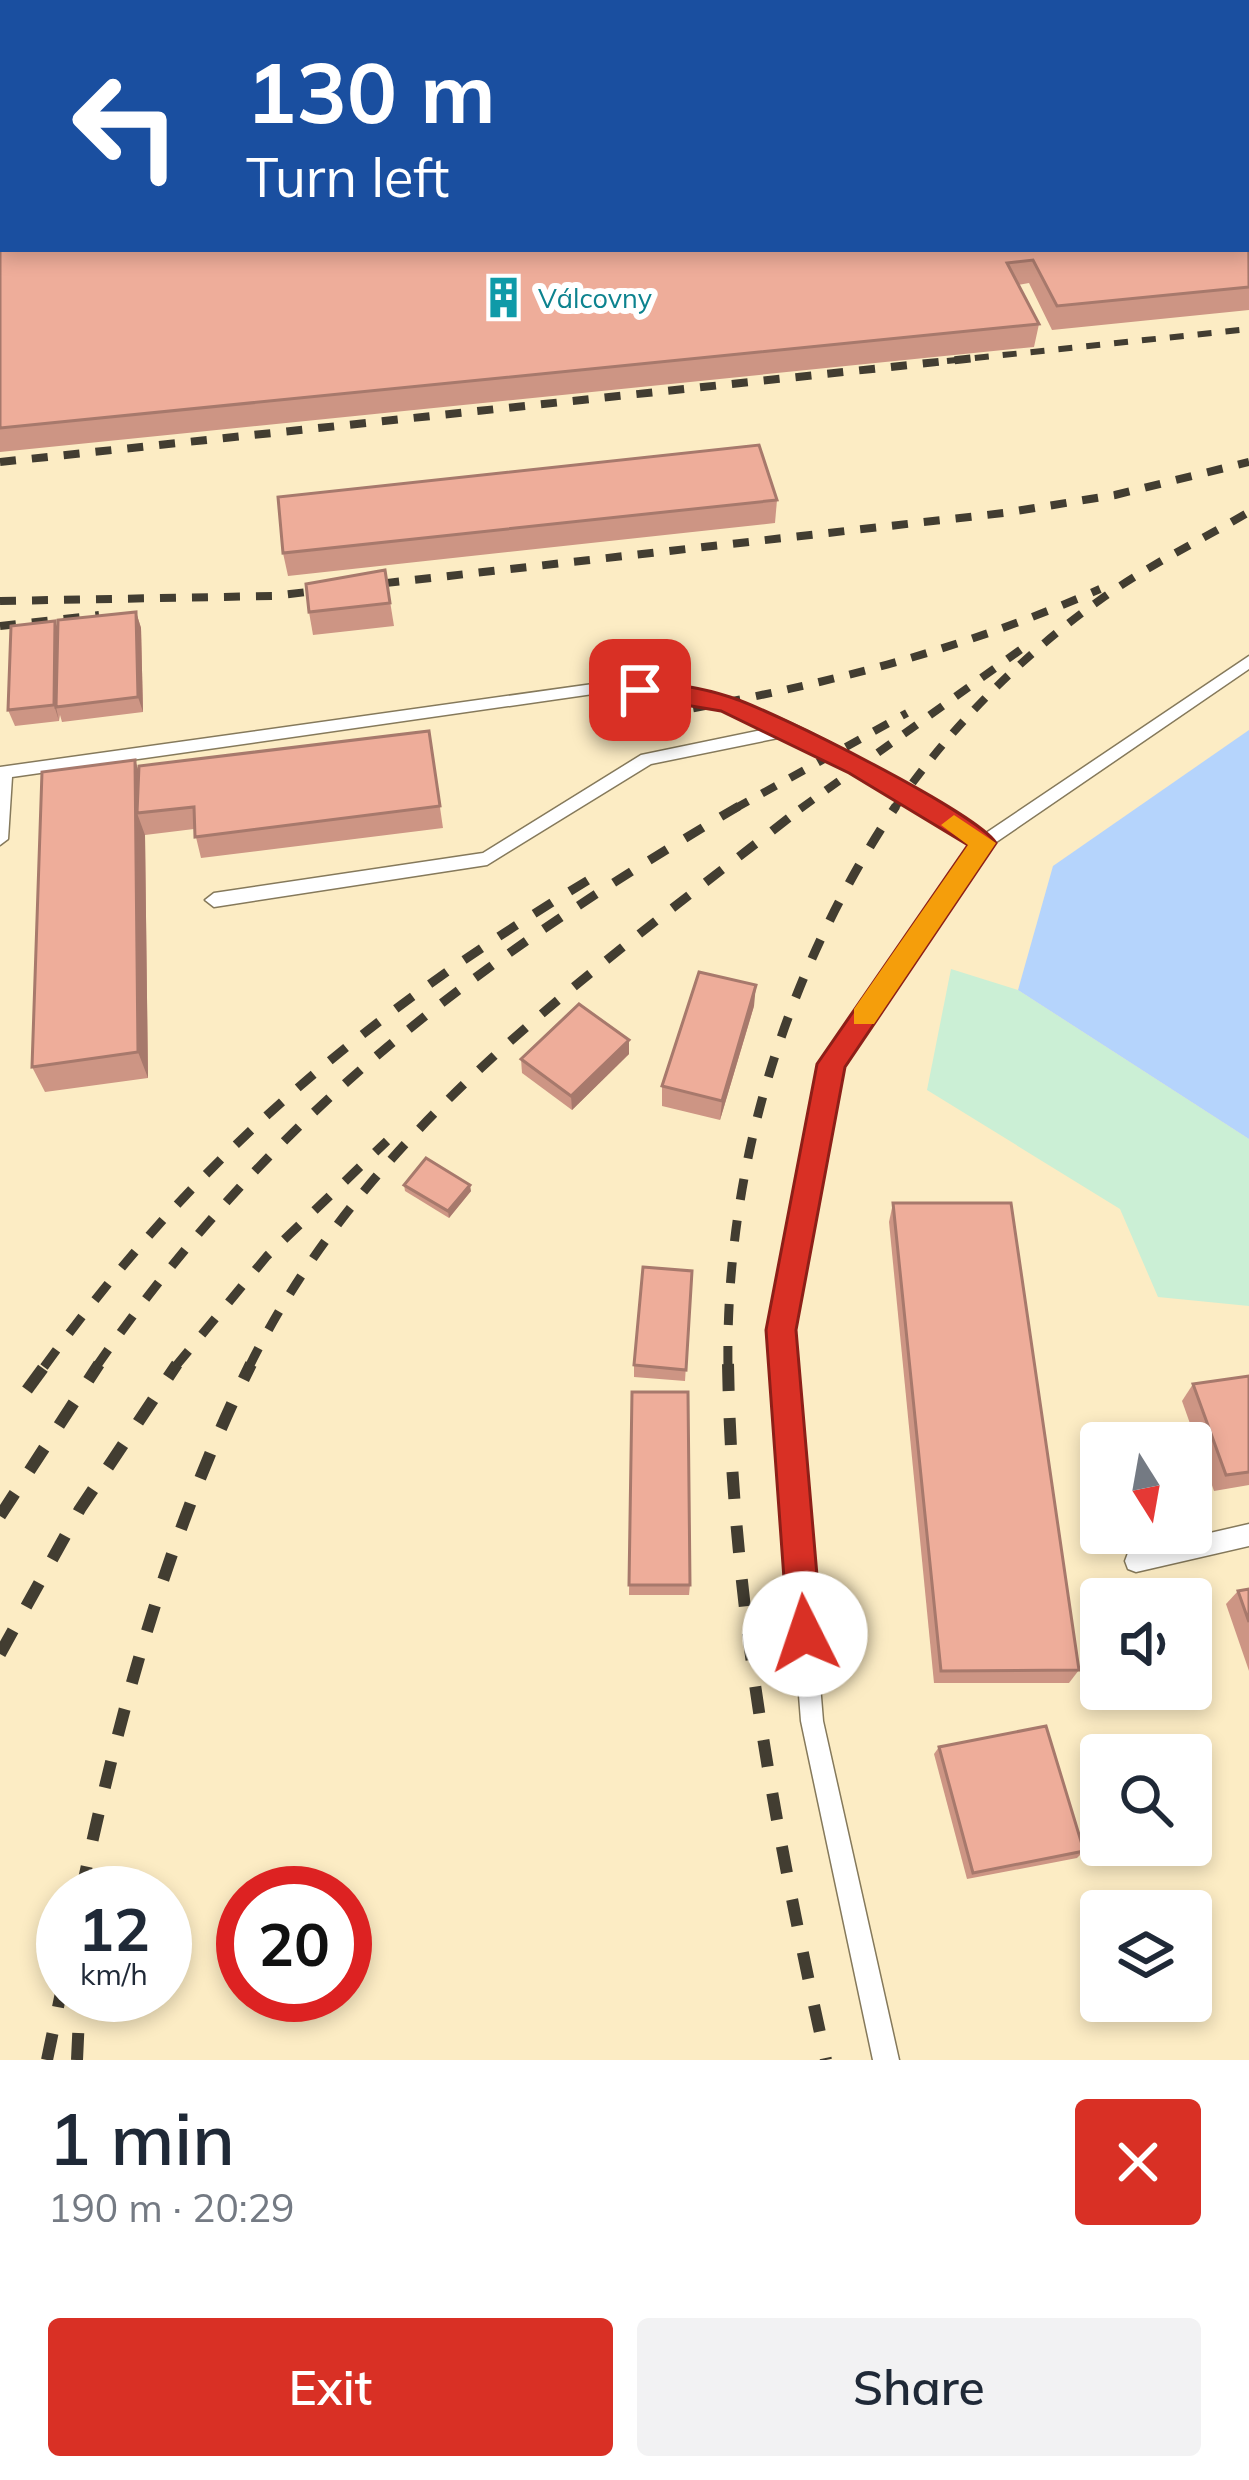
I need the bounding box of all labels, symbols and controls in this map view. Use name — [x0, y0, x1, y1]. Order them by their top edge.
text: 130 m — [246, 39, 496, 144]
icon: left — [48, 48, 204, 204]
text: Turn left — [246, 143, 449, 211]
building icon: Válcovny — [481, 275, 527, 321]
place label: Válcovny — [538, 281, 653, 315]
pin — [589, 639, 691, 741]
icon: arrive — [607, 657, 673, 723]
north arrow — [1080, 1422, 1212, 1554]
map controls — [1080, 1422, 1212, 2022]
position arrow — [742, 1571, 868, 1697]
button: sound — [1080, 1578, 1212, 1710]
button: search — [1080, 1734, 1212, 1866]
speed limit sign: 20 — [216, 1866, 372, 2022]
button: layers — [1080, 1890, 1212, 2022]
text: 12 — [78, 1891, 150, 1966]
text: km/h — [80, 1955, 148, 1993]
text: 1 min — [48, 2093, 235, 2183]
button: close — [1075, 2099, 1201, 2225]
text: 190 m · 20:29 — [48, 2183, 294, 2232]
button: Exit — [48, 2318, 613, 2456]
button: Share — [637, 2318, 1201, 2456]

